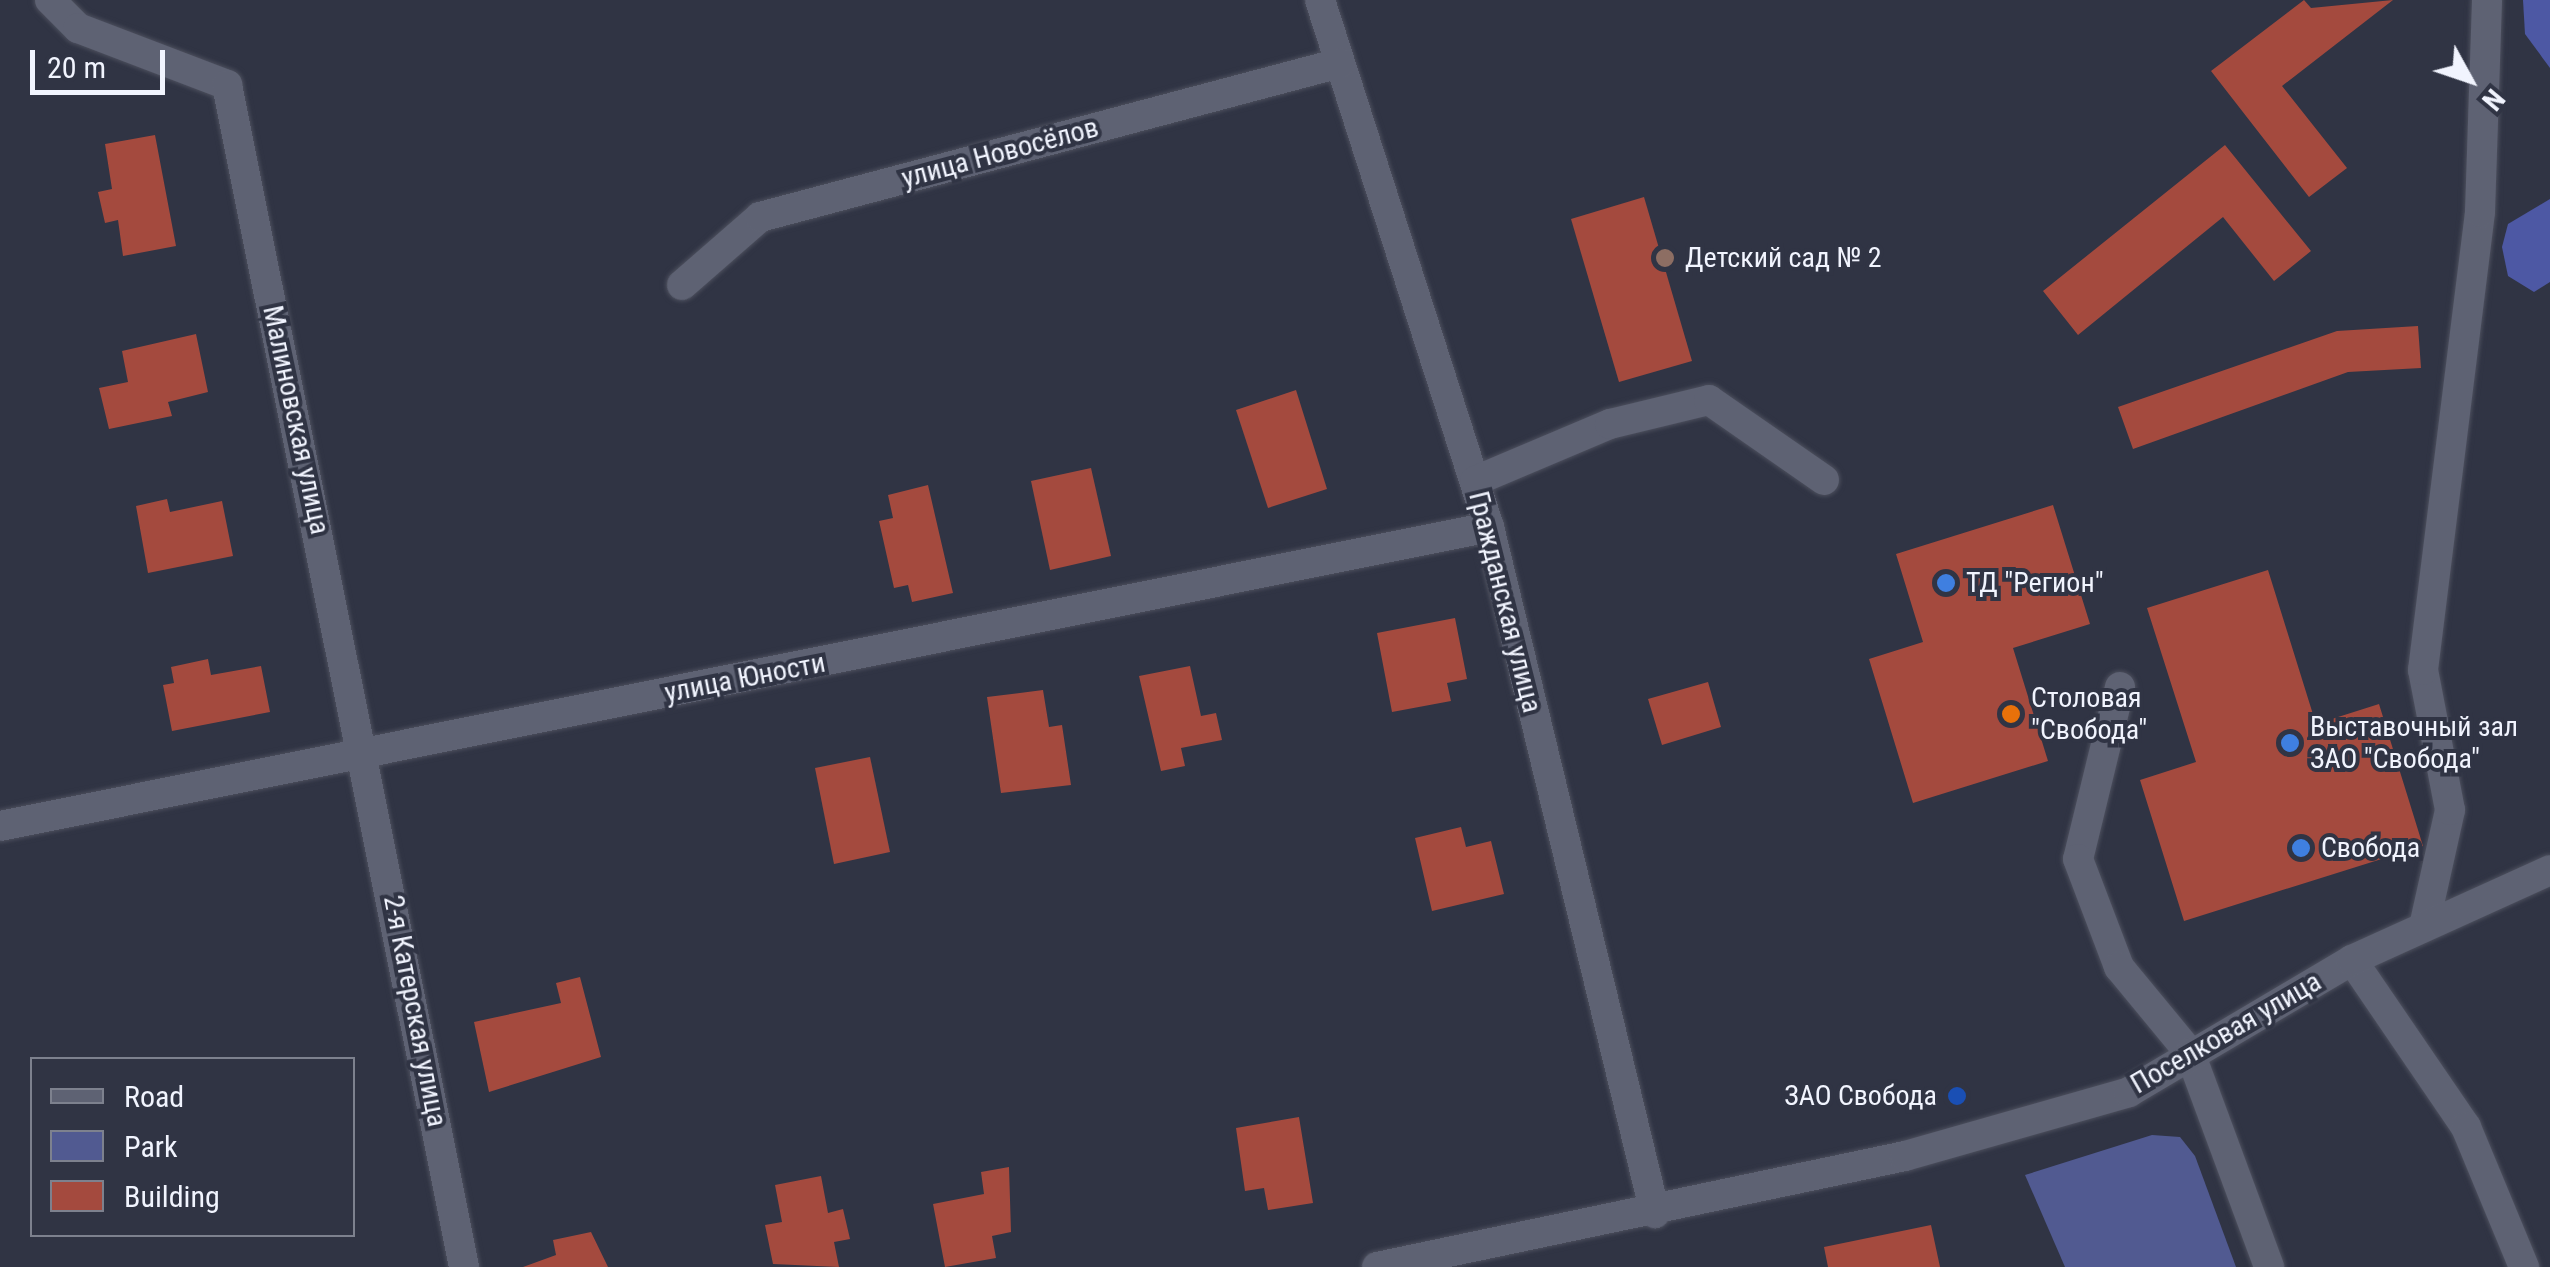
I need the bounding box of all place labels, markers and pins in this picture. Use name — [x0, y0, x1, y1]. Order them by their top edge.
place label: Детский сад № 2 — [1685, 241, 1881, 275]
marker: Детский сад № 2 — [1654, 247, 1676, 269]
place label: ТД "Регион" — [1966, 566, 2104, 600]
marker: ТД "Регион" — [1935, 572, 1957, 594]
place label: Столовая "Свобода" — [2031, 681, 2147, 747]
marker: Столовая "Свобода" — [2000, 703, 2022, 725]
place label: Выставочный зал ЗАО "Свобода" — [2310, 710, 2518, 776]
marker: Выставочный зал ЗАО "Свобода" — [2279, 732, 2301, 754]
place label: Свобода — [2321, 831, 2420, 865]
marker: Свобода — [2290, 837, 2312, 859]
place label: ЗАО Свобода — [1784, 1079, 1937, 1113]
marker: ЗАО Свобода — [1946, 1085, 1968, 1107]

